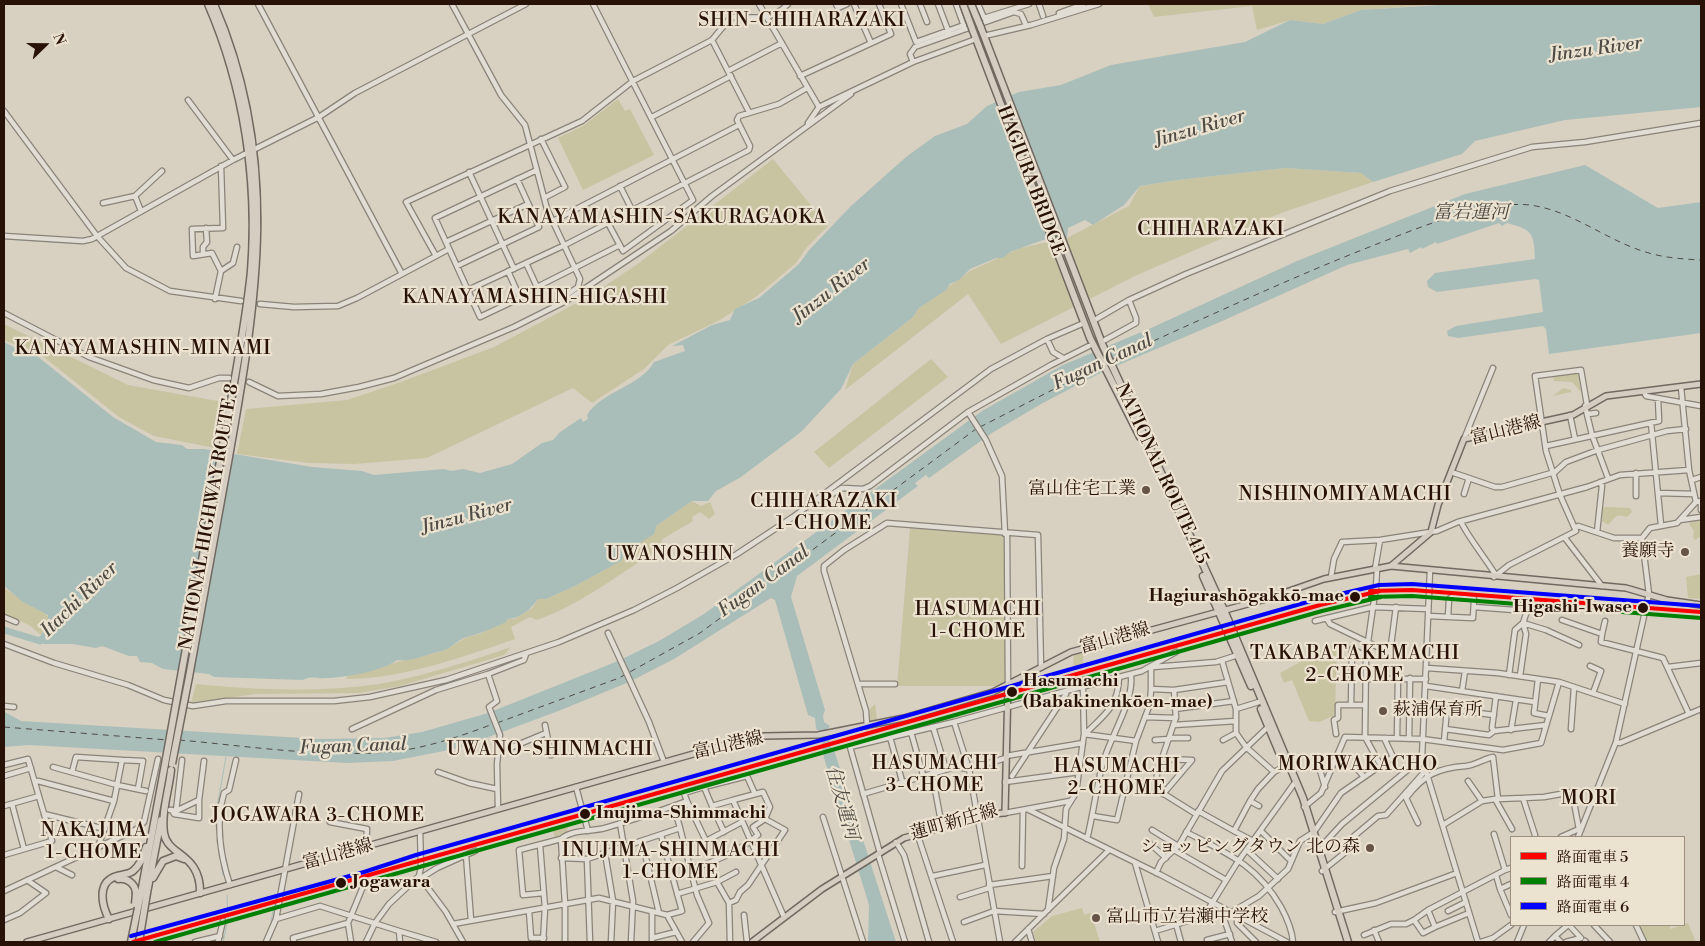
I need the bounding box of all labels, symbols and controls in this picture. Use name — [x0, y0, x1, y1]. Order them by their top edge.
district label: SHIN-CHIHARAZAKI — [696, 10, 908, 32]
north arrow — [20, 20, 70, 70]
text: N — [48, 31, 69, 48]
water label: Jinzu River — [1548, 32, 1644, 68]
street label: HAGIURA BRIDGE — [991, 103, 1069, 259]
water label: Jinzu River — [1152, 105, 1248, 153]
water label: 富岩運河 — [1433, 202, 1509, 224]
district label: KANAYAMASHIN-SAKURAGAOKA — [494, 207, 830, 229]
district label: CHIHARAZAKI — [1136, 219, 1286, 241]
water label: Jinzu River — [788, 253, 876, 329]
district label: KANAYAMASHIN-HIGASHI — [400, 287, 670, 309]
water label: Fugan Canal — [1049, 330, 1157, 396]
district label: KANAYAMASHIN-MINAMI — [12, 338, 274, 360]
street label: NATIONAL ROUTE 415 — [1110, 380, 1212, 568]
street label: NATIONAL HIGHWAY ROUTE 8 — [176, 382, 244, 652]
street label: 富山港線 — [1468, 412, 1544, 450]
place label: 富山住宅工業 — [1028, 479, 1136, 501]
marker: 富山住宅工業 — [1140, 484, 1152, 496]
district label: NISHINOMIYAMACHI — [1236, 484, 1454, 506]
district label: CHIHARAZAKI 1-CHOME — [749, 491, 899, 535]
water label: Jinzu River — [419, 494, 515, 540]
water label: Fugan Canal — [714, 541, 814, 623]
place label: 養願寺 — [1621, 541, 1675, 563]
district label: UWANOSHIN — [605, 544, 735, 566]
marker: 養願寺 — [1679, 546, 1691, 558]
water label: Itachi River — [37, 558, 123, 642]
place label: Hagiurashōgakkō-mae — [1149, 586, 1344, 608]
marker: Hagiurashōgakkō-mae — [1348, 590, 1362, 604]
place label: Higashi-Iwase — [1513, 597, 1632, 619]
district label: HASUMACHI 1-CHOME — [914, 599, 1042, 643]
marker: Higashi-Iwase — [1636, 601, 1650, 615]
street label: 富山港線 — [1077, 619, 1153, 659]
district label: TAKABATAKEMACHI 2-CHOME — [1248, 643, 1462, 687]
place label: Hasumachi (Babakinenkōen-mae) — [1023, 671, 1212, 714]
marker: Hasumachi (Babakinenkōen-mae) — [1005, 685, 1019, 699]
place label: 萩浦保育所 — [1393, 700, 1483, 722]
marker: 萩浦保育所 — [1377, 705, 1389, 717]
street label: 富山港線 — [690, 727, 766, 765]
water label: Fugan Canal — [299, 734, 407, 760]
district label: UWANO-SHINMACHI — [445, 739, 655, 761]
district label: HASUMACHI 3-CHOME — [871, 753, 999, 797]
district label: MORIWAKACHO — [1277, 754, 1439, 776]
district label: HASUMACHI 2-CHOME — [1053, 756, 1181, 800]
water label: 住友運河 — [820, 763, 862, 843]
district label: MORI — [1561, 788, 1617, 810]
street label: 蓮町新庄線 — [908, 800, 1000, 846]
place label: Inujima-Shimmachi — [596, 803, 766, 825]
district label: JOGAWARA 3-CHOME — [209, 805, 427, 827]
marker: Inujima-Shimmachi — [578, 807, 592, 821]
district label: NAKAJIMA 1-CHOME — [40, 820, 148, 864]
street label: 富山港線 — [300, 835, 376, 875]
legend — [1510, 836, 1685, 926]
place label: ショッピングタウン 北の森 — [1140, 837, 1360, 859]
district label: INUJIMA-SHINMACHI 1-CHOME — [560, 840, 782, 884]
marker: ショッピングタウン 北の森 — [1364, 842, 1376, 854]
text: 路面電車 5 — [1557, 848, 1628, 867]
place label: Jogawara — [352, 872, 431, 894]
text: 路面電車 4 — [1557, 873, 1629, 892]
marker: Jogawara — [334, 876, 348, 890]
text: 路面電車 6 — [1557, 898, 1629, 917]
place label: 富山市立岩瀬中学校 — [1106, 907, 1268, 929]
marker: 富山市立岩瀬中学校 — [1090, 912, 1102, 924]

